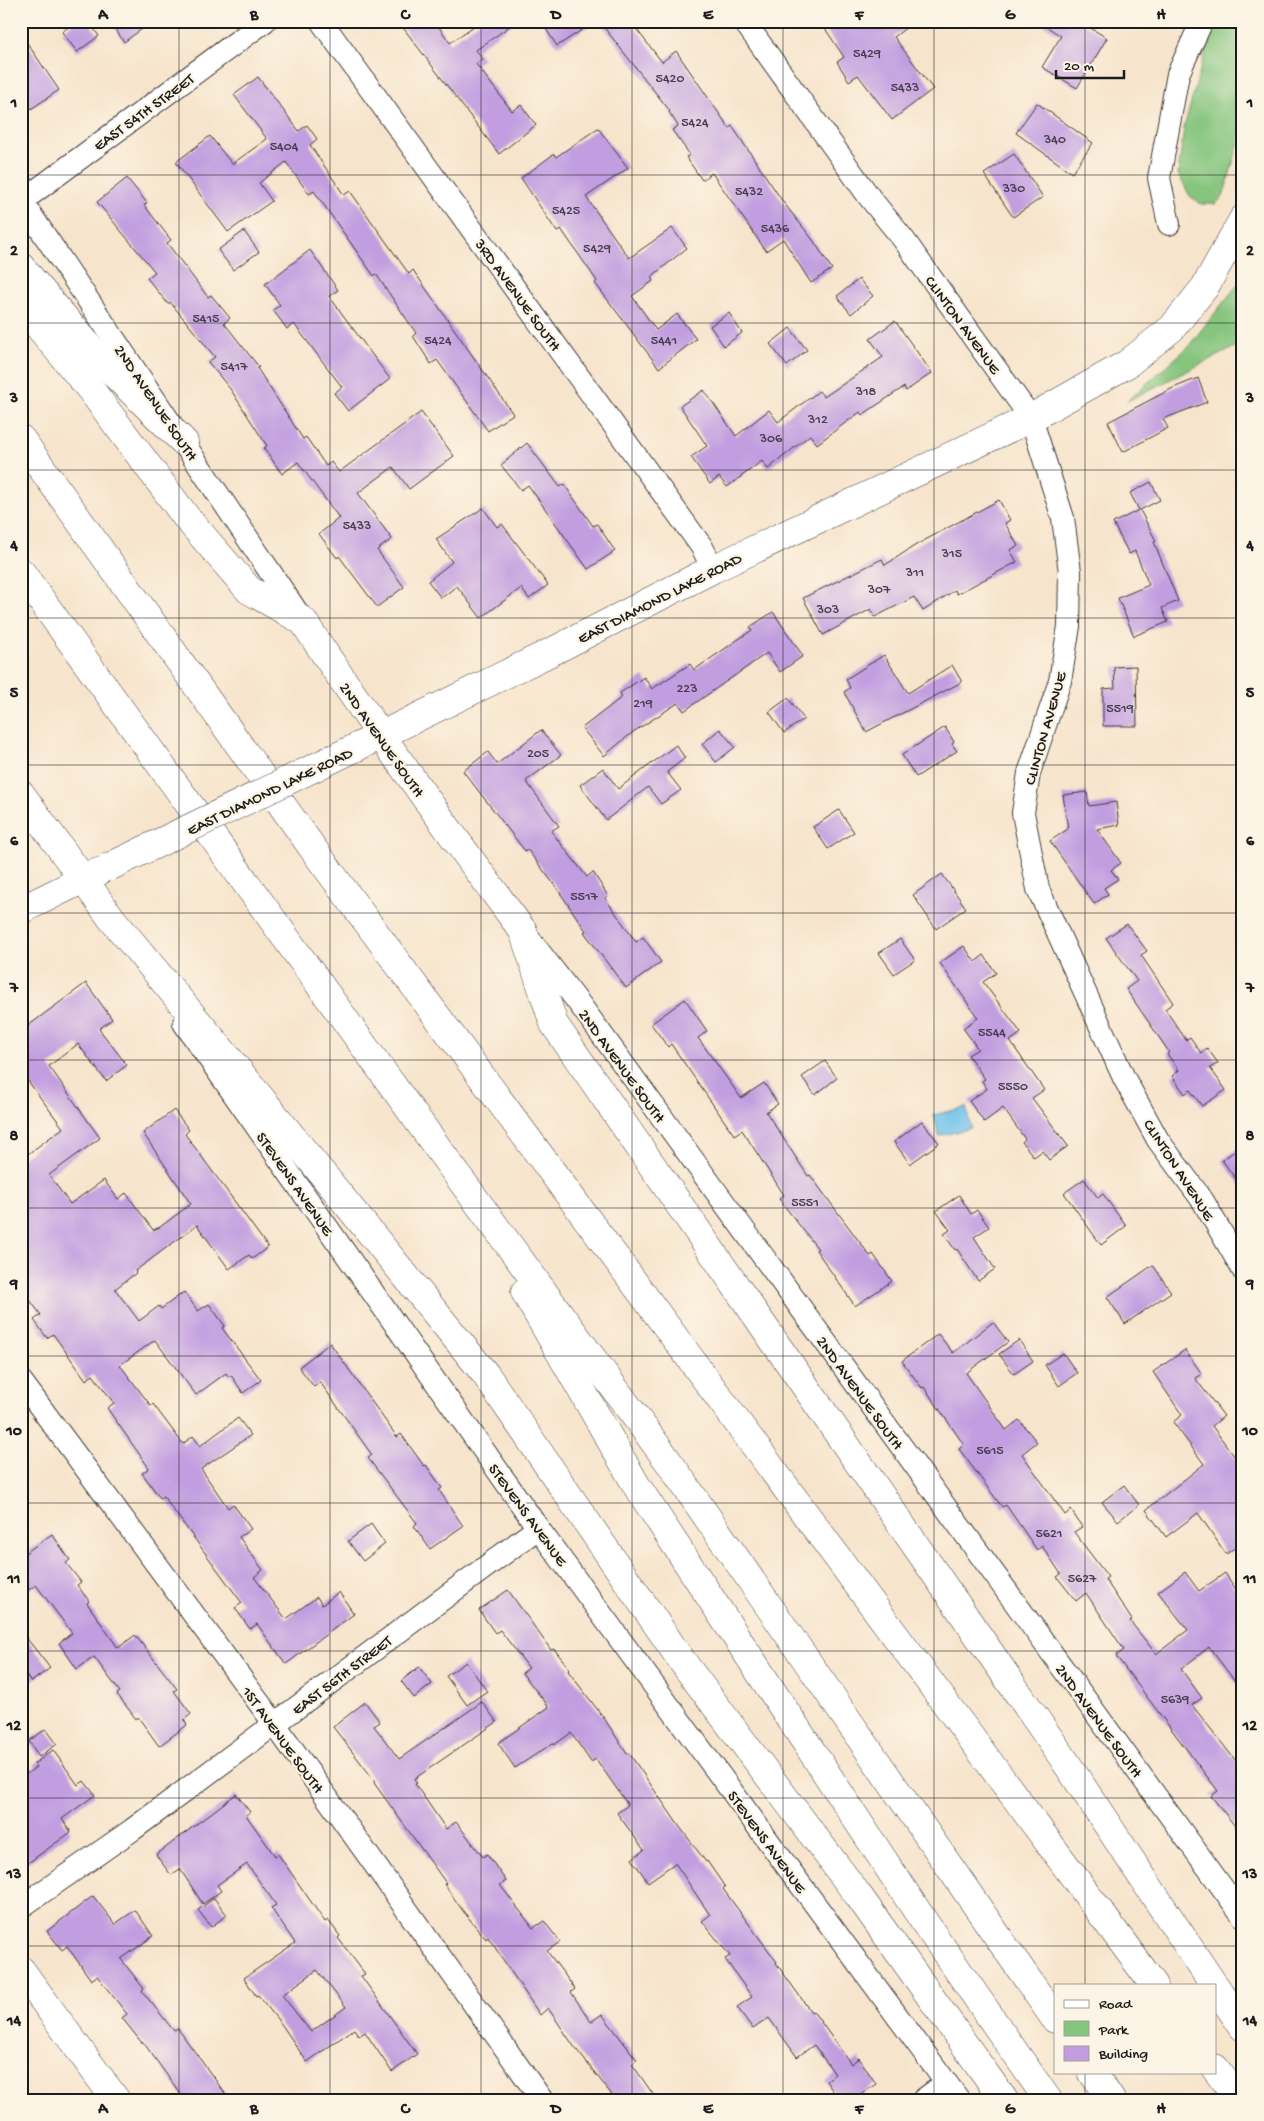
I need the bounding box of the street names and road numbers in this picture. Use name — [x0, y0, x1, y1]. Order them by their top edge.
street label: EAST 54TH STREET — [91, 70, 200, 157]
street label: 3RD AVENUE SOUTH — [468, 235, 564, 357]
street label: CLINTON AVENUE — [919, 273, 1004, 380]
street label: 2ND AVENUE SOUTH — [108, 342, 200, 466]
street label: EAST DIAMOND LAKE ROAD — [575, 550, 746, 650]
street label: CLINTON AVENUE — [1022, 669, 1073, 788]
street label: 2ND AVENUE SOUTH — [333, 680, 427, 803]
street label: EAST DIAMOND LAKE ROAD — [185, 745, 357, 841]
street label: 2ND AVENUE SOUTH — [573, 1007, 668, 1128]
street label: CLINTON AVENUE — [1137, 1117, 1217, 1226]
street label: STEVENS AVENUE — [250, 1130, 336, 1241]
street label: 2ND AVENUE SOUTH — [811, 1334, 906, 1455]
street label: STEVENS AVENUE — [483, 1461, 570, 1572]
street label: EAST 56TH STREET — [289, 1632, 398, 1721]
street label: 2ND AVENUE SOUTH — [1050, 1662, 1145, 1783]
street label: 1ST AVENUE SOUTH — [236, 1683, 327, 1799]
street label: STEVENS AVENUE — [722, 1788, 809, 1899]

